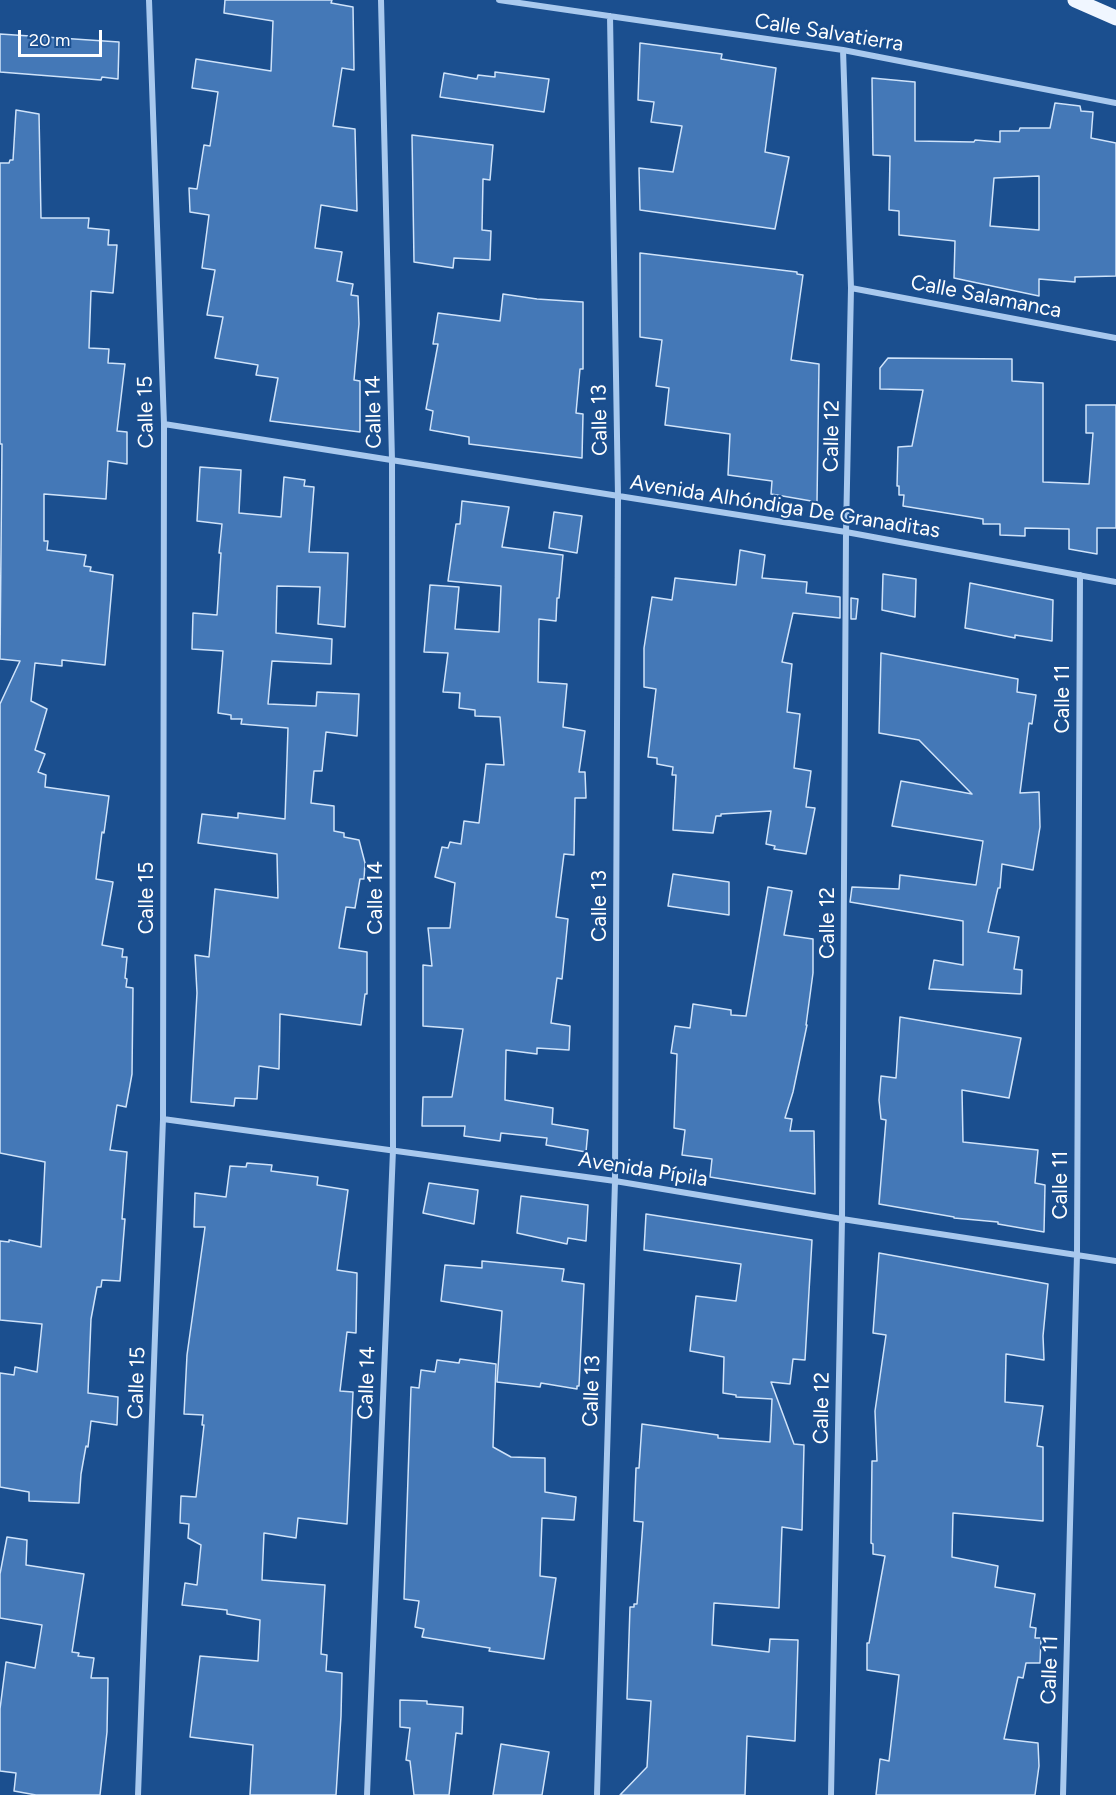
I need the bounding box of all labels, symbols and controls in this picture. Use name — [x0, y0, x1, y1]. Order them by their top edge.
street label: Calle Salvatierra — [753, 9, 905, 57]
scale bar — [21, 18, 105, 56]
text: 20 m — [29, 29, 70, 51]
street label: Calle Salamanca — [908, 270, 1064, 324]
street label: Calle 14 — [361, 375, 387, 449]
street label: Calle 15 — [133, 376, 159, 448]
street label: Calle 13 — [587, 384, 613, 456]
street label: Calle 12 — [819, 400, 845, 472]
street label: Avenida Alhóndiga De Granaditas — [628, 470, 942, 544]
street label: Calle 11 — [1050, 664, 1076, 734]
street label: Calle 14 — [363, 861, 389, 935]
street label: Calle 15 — [134, 862, 160, 934]
street label: Calle 13 — [587, 870, 613, 942]
street label: Calle 12 — [815, 887, 841, 959]
street label: Avenida Pípila — [577, 1147, 709, 1193]
street label: Calle 11 — [1048, 1150, 1074, 1220]
street label: Calle 15 — [123, 1346, 151, 1420]
street label: Calle 14 — [353, 1346, 381, 1420]
street label: Calle 13 — [578, 1355, 606, 1427]
street label: Calle 12 — [809, 1372, 835, 1444]
street label: Calle 11 — [1036, 1635, 1064, 1705]

